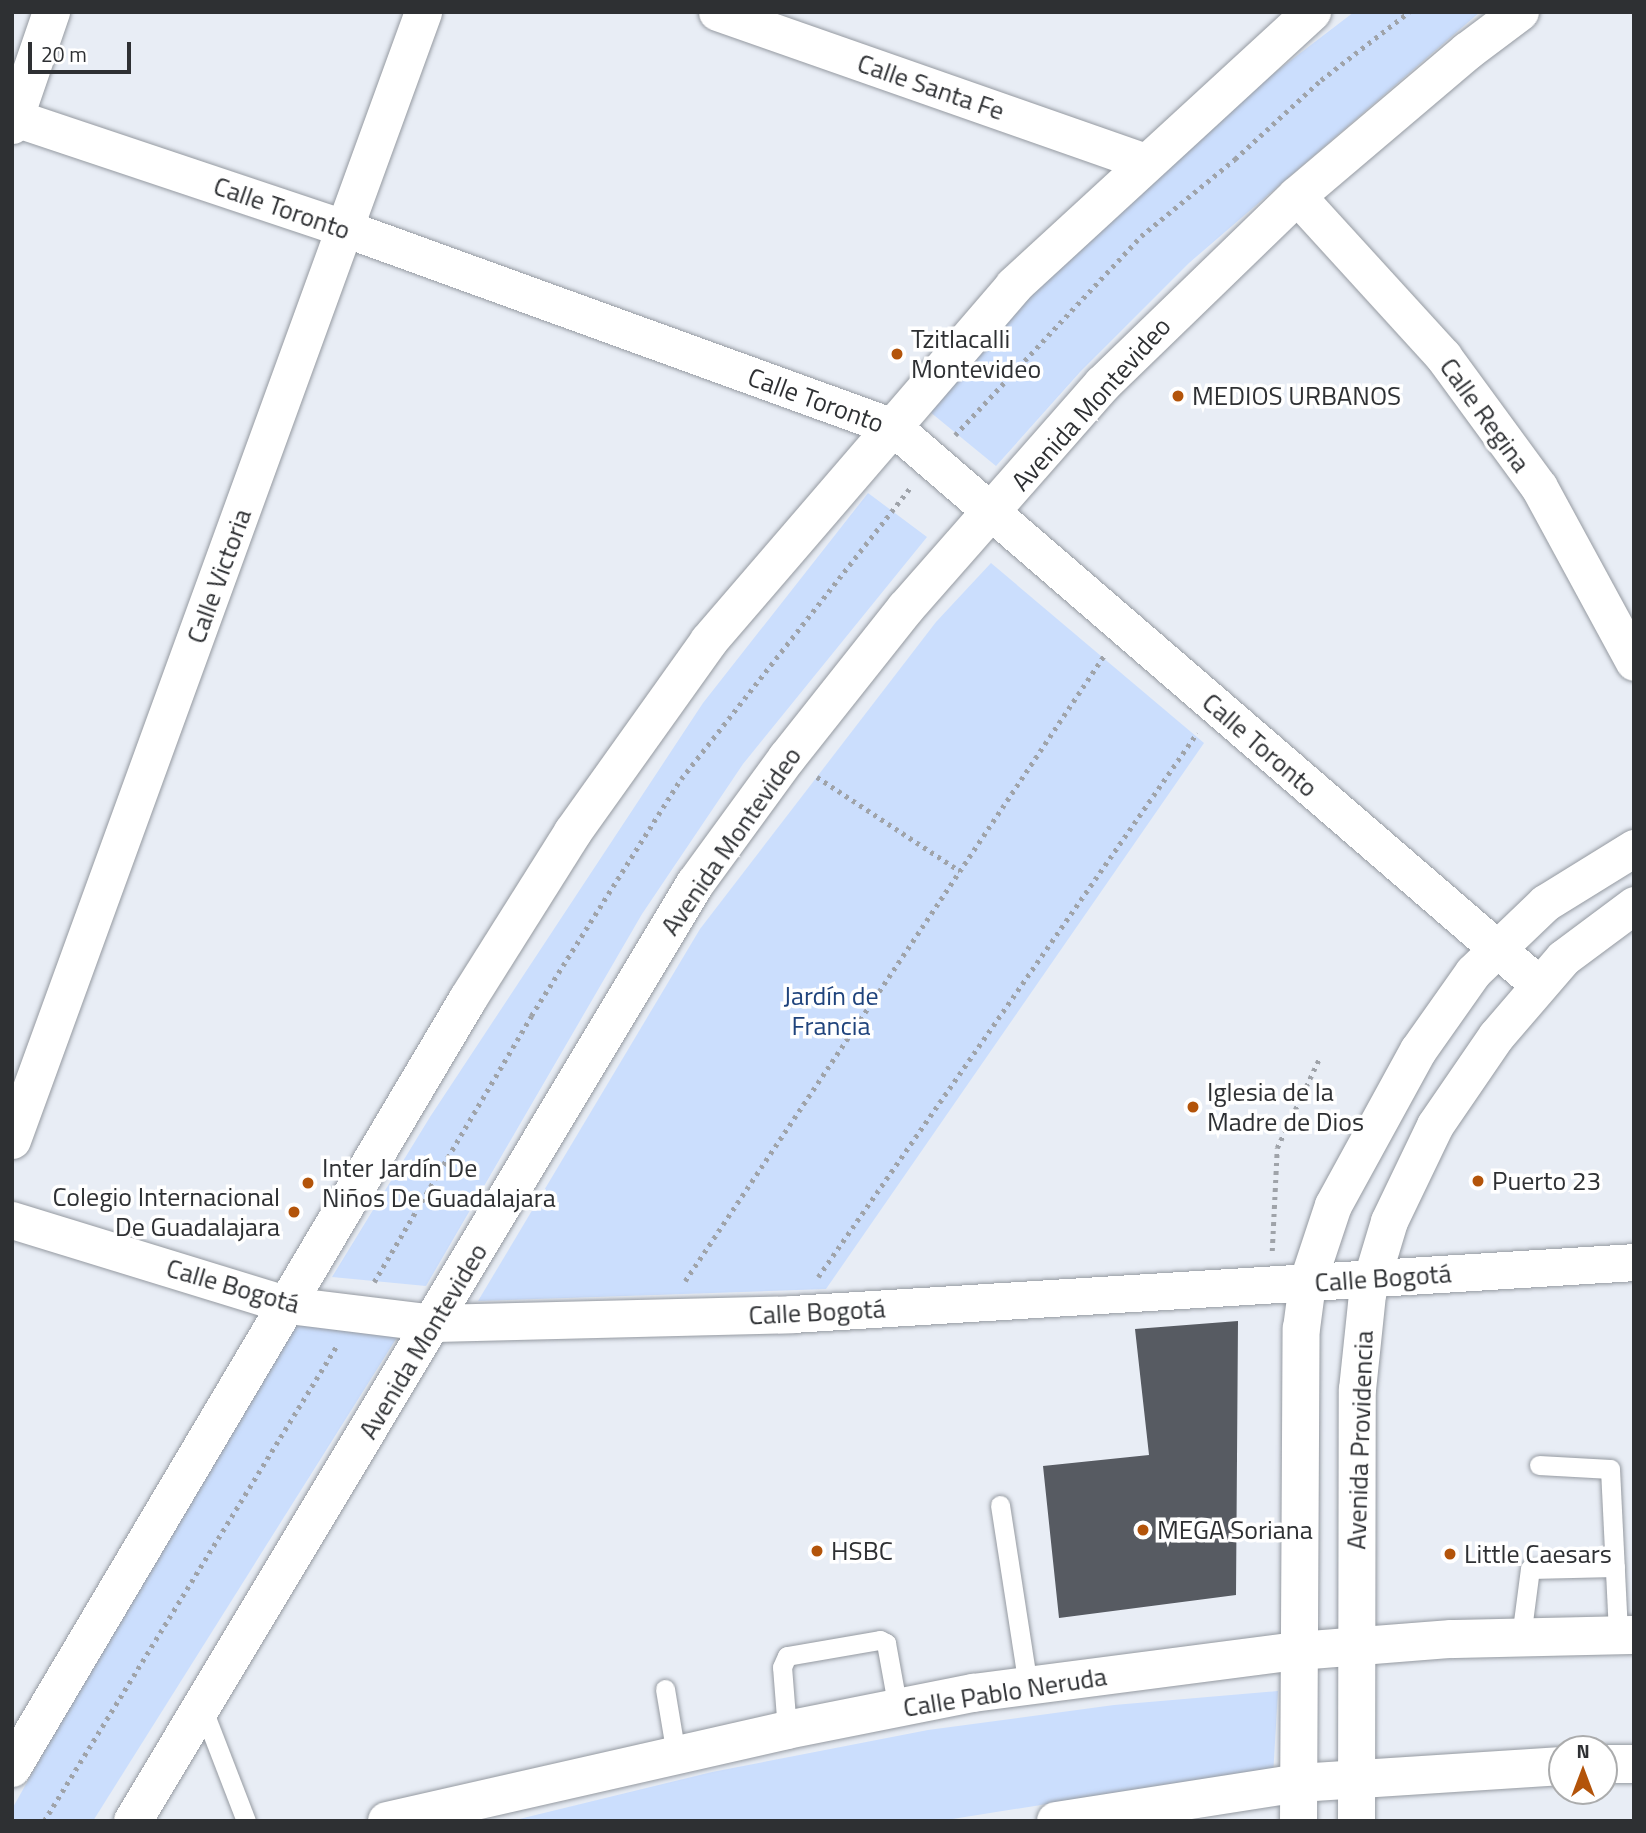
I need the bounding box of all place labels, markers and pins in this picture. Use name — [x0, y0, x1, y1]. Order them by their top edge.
place label: Tzitlacalli Montevideo — [911, 323, 1041, 384]
marker: Tzitlacalli Montevideo — [889, 346, 905, 362]
place label: MEDIOS URBANOS — [1192, 380, 1401, 412]
marker: MEDIOS URBANOS — [1170, 388, 1186, 404]
place label: Iglesia de la Madre de Dios — [1207, 1076, 1364, 1138]
marker: Iglesia de la Madre de Dios — [1185, 1099, 1201, 1115]
place label: Inter Jardín De Niños De Guadalajara — [322, 1152, 556, 1214]
place label: Puerto 23 — [1492, 1165, 1601, 1197]
marker: Puerto 23 — [1470, 1173, 1486, 1189]
marker: Inter Jardín De Niños De Guadalajara — [300, 1175, 316, 1191]
place label: Colegio Internacional De Guadalajara — [52, 1181, 280, 1242]
marker: Colegio Internacional De Guadalajara — [286, 1204, 302, 1220]
place label: MEGA Soriana — [1157, 1514, 1313, 1546]
marker: MEGA Soriana — [1135, 1522, 1151, 1538]
place label: HSBC — [831, 1535, 893, 1567]
place label: Little Caesars — [1464, 1538, 1612, 1570]
marker: HSBC — [809, 1543, 825, 1559]
marker: Little Caesars — [1442, 1546, 1458, 1562]

